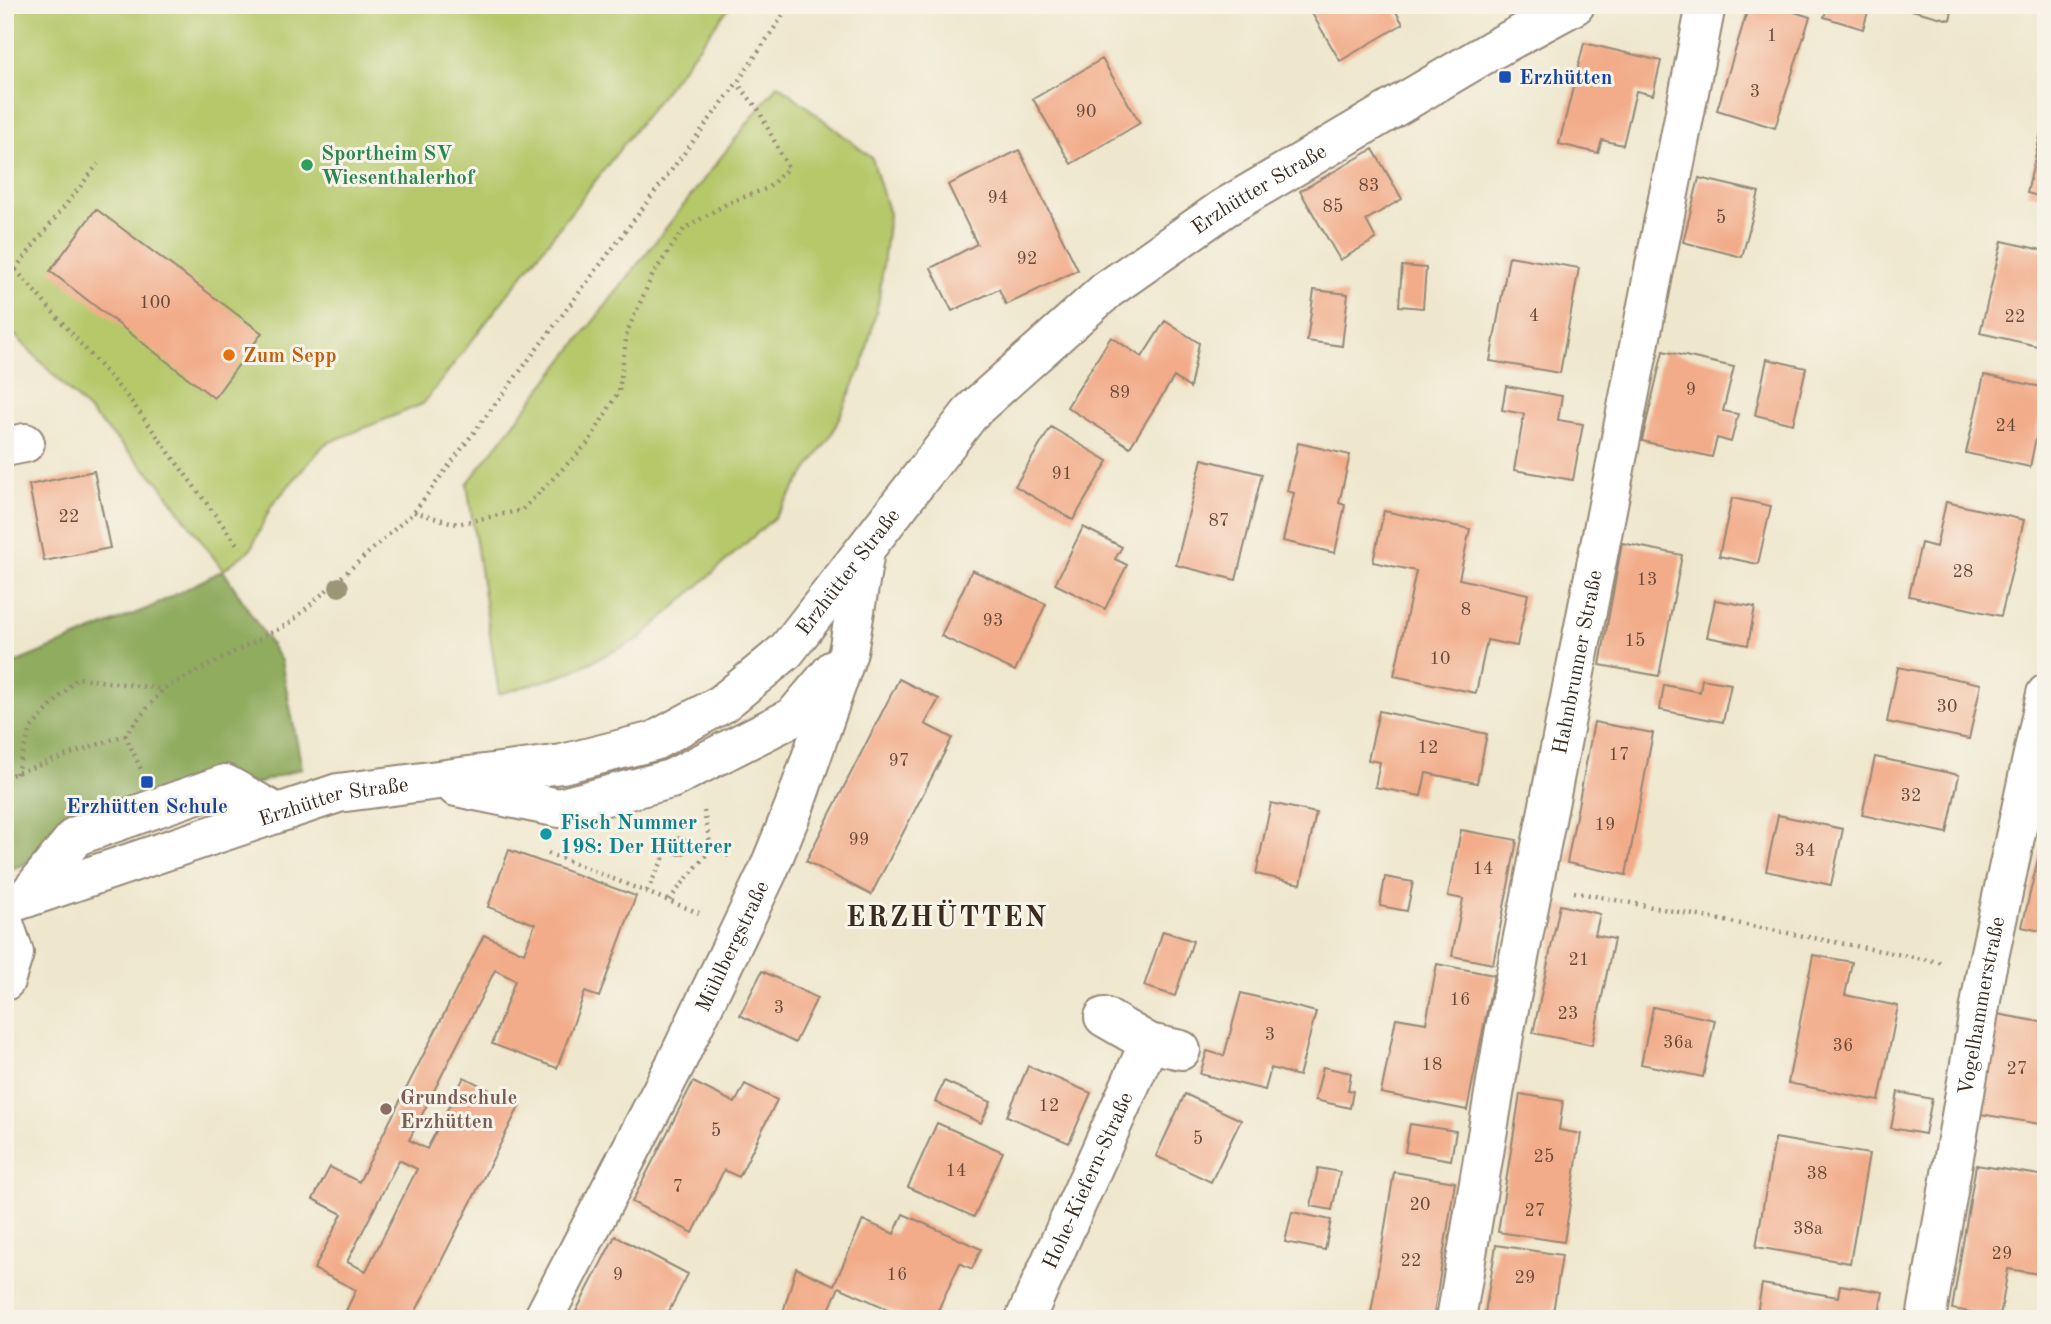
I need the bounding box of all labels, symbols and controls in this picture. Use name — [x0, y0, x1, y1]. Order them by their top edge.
house number: 1 — [1767, 27, 1777, 45]
place label: Erzhütten — [1519, 68, 1612, 89]
marker: Erzhütten — [1497, 69, 1513, 85]
house number: 3 — [1750, 83, 1760, 101]
house number: 90 — [1076, 103, 1096, 121]
street label: Erzhütter Straße — [1188, 141, 1331, 239]
place label: Sportheim SV Wiesenthalerhof — [321, 144, 476, 189]
marker: Sportheim SV Wiesenthalerhof — [299, 157, 315, 173]
house number: 83 — [1359, 177, 1379, 195]
house number: 94 — [988, 189, 1008, 207]
house number: 85 — [1323, 198, 1343, 216]
house number: 5 — [1716, 209, 1726, 227]
house number: 92 — [1017, 250, 1037, 268]
house number: 100 — [139, 294, 171, 312]
house number: 4 — [1529, 307, 1539, 325]
house number: 22 — [2005, 308, 2025, 326]
place label: Zum Sepp — [243, 346, 337, 367]
marker: Zum Sepp — [221, 347, 237, 363]
house number: 9 — [1686, 381, 1696, 399]
house number: 89 — [1110, 384, 1130, 402]
house number: 24 — [1996, 417, 2016, 435]
house number: 91 — [1052, 465, 1072, 483]
street label: Erzhütter Straße — [793, 505, 904, 640]
house number: 22 — [59, 508, 79, 526]
house number: 87 — [1209, 512, 1229, 530]
house number: 28 — [1953, 563, 1973, 581]
street label: Hahnbrunner Straße — [1550, 568, 1607, 756]
house number: 13 — [1637, 571, 1657, 589]
house number: 8 — [1461, 601, 1471, 619]
house number: 93 — [983, 612, 1003, 630]
house number: 15 — [1625, 632, 1645, 650]
house number: 10 — [1430, 650, 1450, 668]
house number: 30 — [1937, 698, 1957, 716]
house number: 12 — [1418, 739, 1438, 757]
house number: 17 — [1609, 746, 1629, 764]
house number: 97 — [889, 752, 909, 770]
marker: Erzhütten Schule — [139, 774, 155, 790]
street label: Erzhütter Straße — [256, 775, 410, 831]
house number: 32 — [1901, 787, 1921, 805]
place label: Erzhütten Schule — [66, 797, 228, 818]
place label: Fisch Nummer 198: Der Hütterer — [560, 813, 732, 858]
house number: 19 — [1595, 816, 1615, 834]
marker: Fisch Nummer 198: Der Hütterer — [538, 826, 554, 842]
house number: 99 — [849, 831, 869, 849]
house number: 34 — [1795, 842, 1815, 860]
house number: 14 — [1473, 860, 1493, 878]
street label: Mühlbergstraße — [693, 878, 774, 1016]
district label: ERZHÜTTEN — [846, 899, 1048, 933]
street label: Vogelhammerstraße — [1956, 915, 2009, 1097]
house number: 21 — [1569, 951, 1589, 969]
house number: 16 — [1450, 991, 1470, 1009]
house number: 3 — [774, 999, 784, 1017]
house number: 23 — [1558, 1005, 1578, 1023]
house number: 3 — [1265, 1026, 1275, 1044]
house number: 36a — [1663, 1034, 1693, 1052]
house number: 36 — [1833, 1037, 1853, 1055]
house number: 18 — [1422, 1056, 1442, 1074]
house number: 27 — [2007, 1060, 2027, 1078]
place label: Grundschule Erzhütten — [400, 1088, 517, 1133]
street label: Hohe-Kiefern-Straße — [1040, 1089, 1137, 1273]
house number: 12 — [1039, 1097, 1059, 1115]
marker: Grundschule Erzhütten — [378, 1101, 394, 1117]
house number: 5 — [711, 1122, 721, 1140]
house number: 5 — [1193, 1130, 1203, 1148]
house number: 25 — [1534, 1148, 1554, 1166]
house number: 14 — [946, 1162, 966, 1180]
house number: 38 — [1807, 1165, 1827, 1183]
house number: 7 — [673, 1178, 683, 1196]
house number: 20 — [1410, 1196, 1430, 1214]
house number: 27 — [1525, 1202, 1545, 1220]
house number: 38a — [1793, 1220, 1823, 1238]
house number: 29 — [1992, 1245, 2012, 1263]
house number: 22 — [1401, 1252, 1421, 1270]
house number: 9 — [613, 1266, 623, 1284]
house number: 16 — [887, 1266, 907, 1284]
house number: 29 — [1515, 1269, 1535, 1287]

